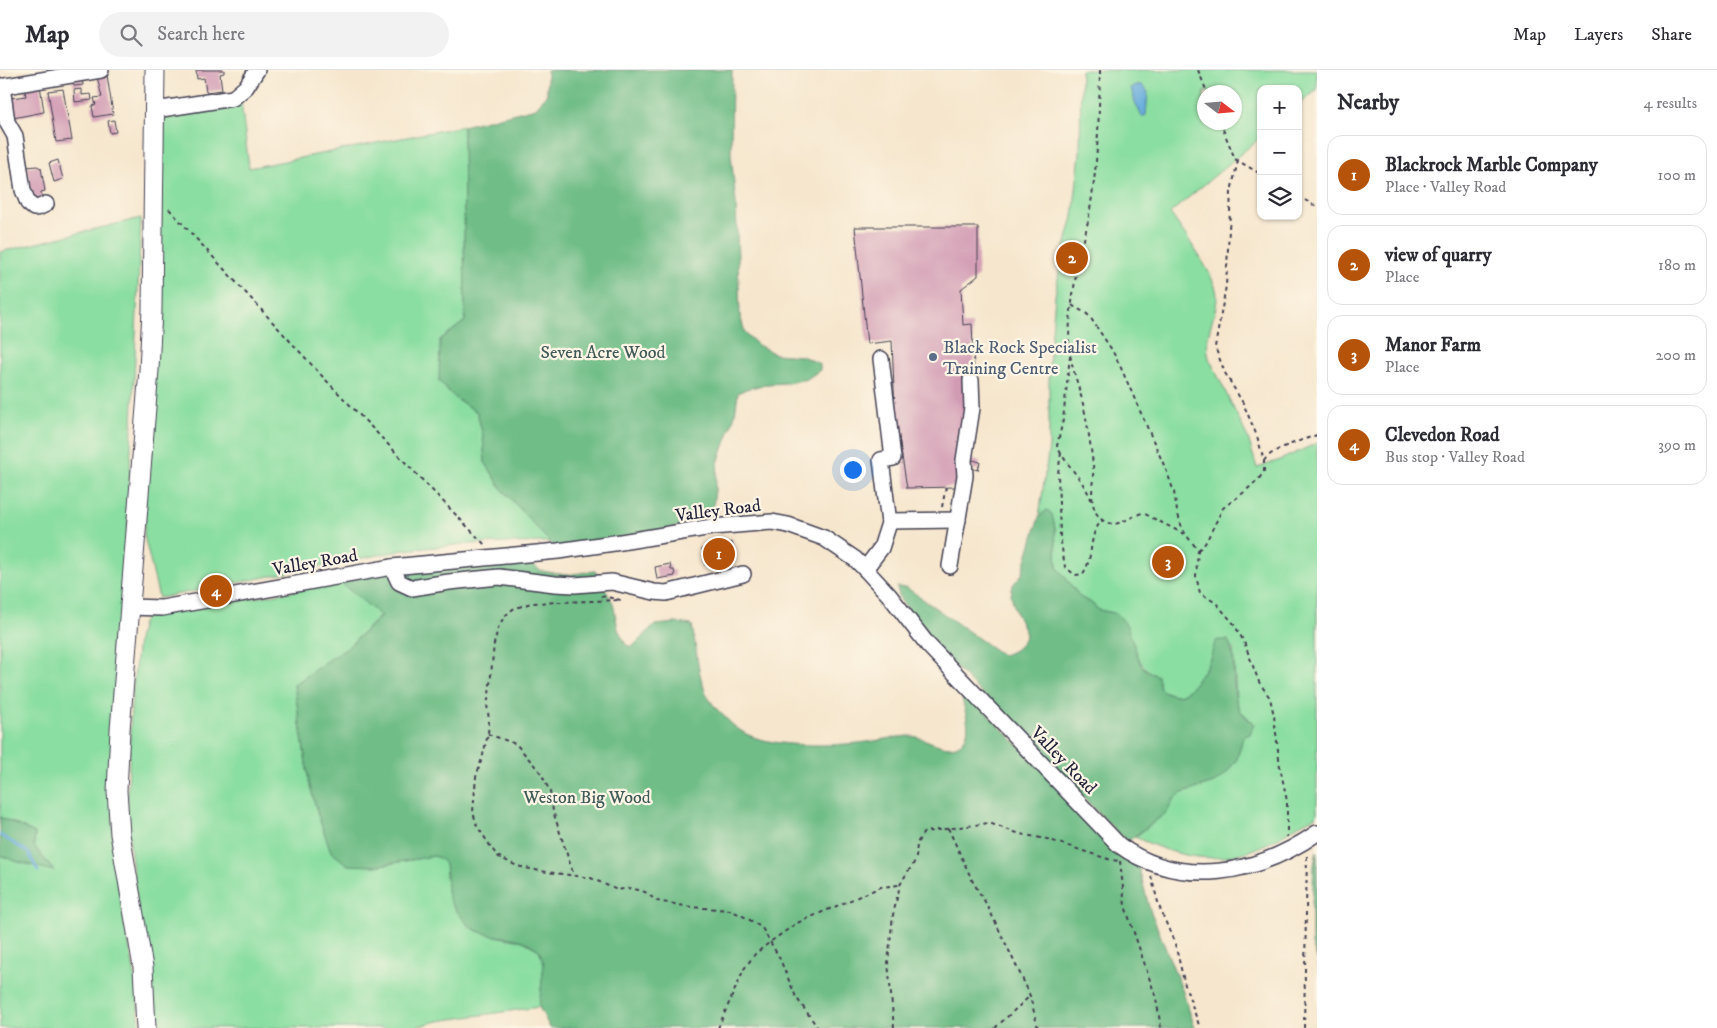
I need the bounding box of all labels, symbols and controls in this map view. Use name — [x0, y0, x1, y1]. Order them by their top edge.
search box — [99, 12, 449, 57]
text: Map — [25, 20, 69, 50]
icon: search — [117, 21, 145, 49]
text: Search here — [157, 23, 245, 46]
text: Map — [1513, 24, 1546, 46]
text: Layers — [1574, 24, 1623, 46]
text: Share — [1651, 24, 1692, 46]
north arrow — [1197, 85, 1242, 130]
map controls — [1257, 85, 1302, 220]
button: + — [1257, 85, 1302, 130]
text: Nearby — [1337, 90, 1399, 116]
text: 4 results — [1644, 93, 1697, 113]
button: − — [1257, 130, 1302, 175]
text: Blackrock Marble Company — [1385, 154, 1598, 177]
text: 1 — [1351, 165, 1357, 185]
text: 100 m — [1658, 165, 1696, 185]
button: layers — [1257, 175, 1302, 220]
text: Place · Valley Road — [1385, 177, 1506, 197]
pin: 2 — [1056, 239, 1088, 277]
text: view of quarry — [1385, 244, 1491, 267]
text: 2 — [1350, 255, 1358, 275]
text: 180 m — [1658, 255, 1696, 275]
text: Place — [1385, 267, 1419, 287]
text: Manor Farm — [1385, 334, 1481, 357]
place label: Black Rock Specialist Training Centre — [943, 337, 1097, 380]
park label: Seven Acre Wood — [541, 342, 665, 364]
text: 3 — [1351, 345, 1357, 365]
text: 200 m — [1655, 345, 1696, 365]
marker: Black Rock Specialist Training Centre — [927, 351, 939, 363]
text: Place — [1385, 357, 1419, 377]
text: Clevedon Road — [1385, 424, 1499, 447]
text: 4 — [1349, 435, 1359, 455]
text: 390 m — [1658, 435, 1696, 455]
text: Bus stop · Valley Road — [1385, 447, 1525, 467]
your location — [840, 457, 866, 483]
street label: Valley Road — [673, 495, 762, 527]
pin: 1 — [703, 535, 735, 573]
pin: 3 — [1152, 543, 1184, 581]
street label: Valley Road — [270, 545, 359, 581]
pin: 4 — [200, 572, 232, 610]
street label: Valley Road — [1025, 721, 1101, 799]
park label: Weston Big Wood — [522, 787, 651, 809]

